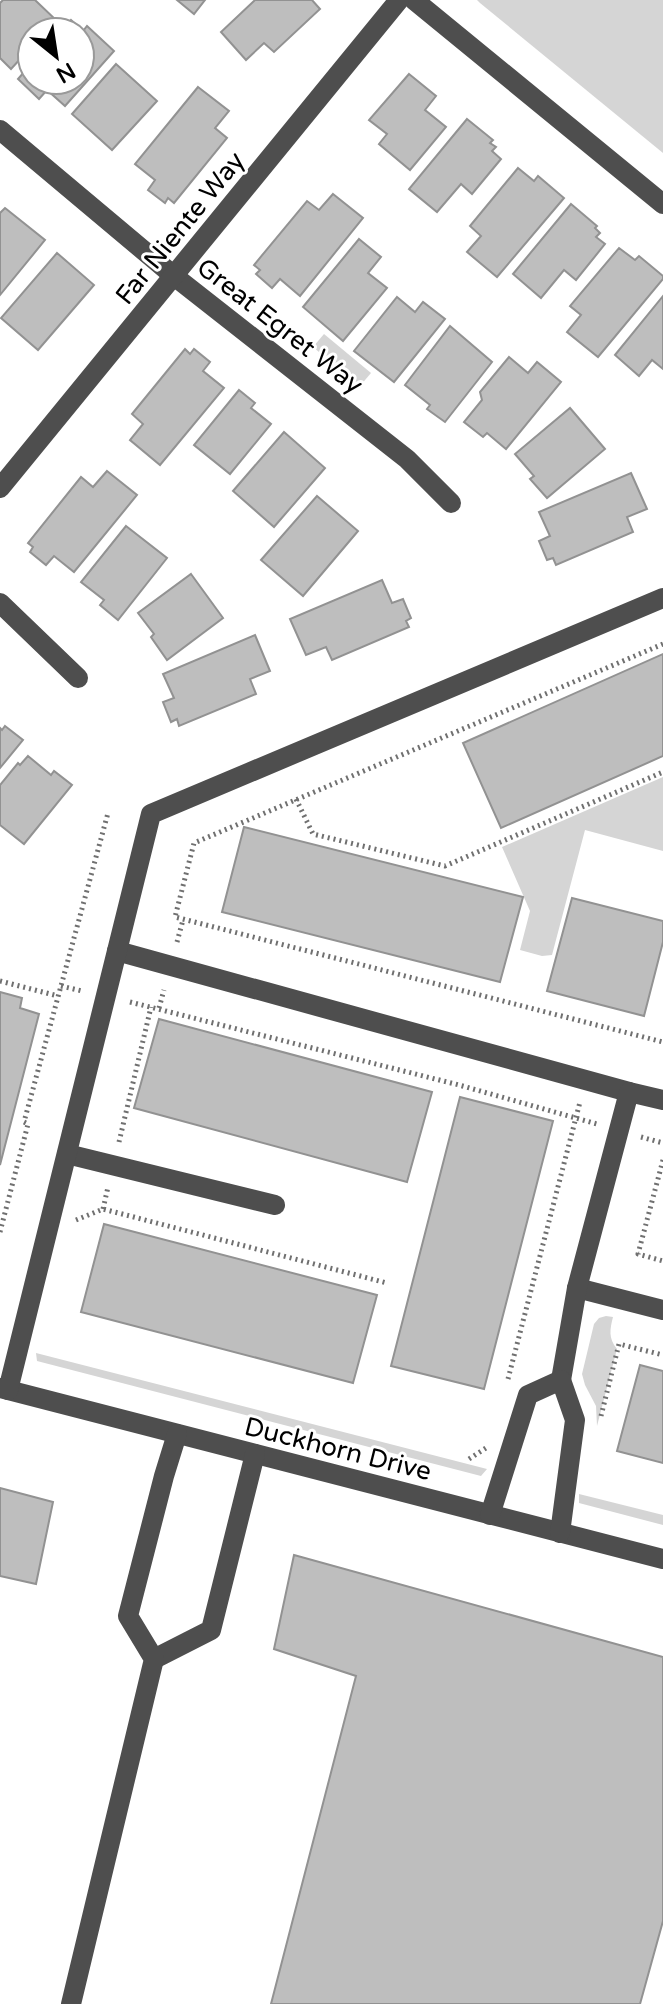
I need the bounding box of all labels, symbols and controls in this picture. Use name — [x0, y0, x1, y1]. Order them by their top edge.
north arrow — [16, 16, 96, 96]
text: N — [51, 57, 80, 88]
street label: Far Niente Way — [109, 145, 251, 311]
street label: Great Egret Way — [191, 252, 369, 400]
street label: Duckhorn Drive — [241, 1411, 435, 1487]

